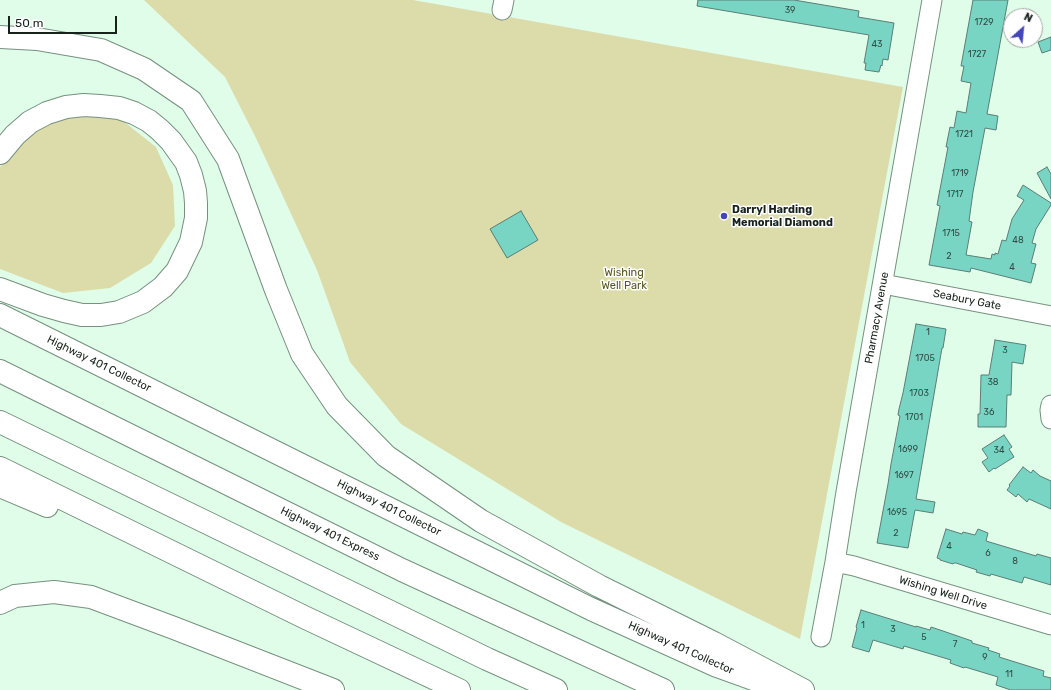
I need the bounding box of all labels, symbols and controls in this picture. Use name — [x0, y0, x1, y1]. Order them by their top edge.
house number: 39 — [785, 5, 795, 15]
scale bar — [10, 8, 119, 34]
north arrow — [1003, 8, 1043, 48]
text: N — [1022, 10, 1035, 25]
text: 50 m — [15, 16, 43, 30]
house number: 1729 — [974, 17, 994, 27]
house number: 43 — [872, 39, 882, 49]
house number: 1727 — [968, 49, 986, 59]
house number: 1721 — [955, 129, 973, 139]
house number: 1719 — [951, 168, 969, 178]
house number: 1717 — [947, 189, 963, 199]
place label: Darryl Harding Memorial Diamond — [732, 203, 833, 229]
marker: Darryl Harding Memorial Diamond — [719, 211, 729, 221]
house number: 1715 — [942, 228, 960, 238]
house number: 48 — [1012, 235, 1024, 245]
house number: 2 — [946, 251, 952, 261]
house number: 4 — [1009, 262, 1015, 272]
park label: Wishing Well Park — [601, 266, 647, 292]
street label: Pharmacy Avenue — [862, 271, 892, 365]
street label: Seabury Gate — [932, 287, 1002, 313]
house number: 1 — [926, 327, 930, 337]
street label: Highway 401 Collector — [45, 333, 153, 395]
house number: 3 — [1002, 345, 1008, 355]
house number: 1705 — [915, 353, 935, 363]
house number: 38 — [987, 377, 999, 387]
house number: 1703 — [909, 388, 929, 398]
house number: 36 — [984, 407, 994, 417]
house number: 1701 — [905, 412, 923, 422]
house number: 1699 — [898, 444, 918, 454]
house number: 34 — [994, 445, 1004, 455]
house number: 1697 — [894, 470, 914, 480]
street label: Highway 401 Collector — [335, 477, 443, 539]
street label: Highway 401 Express — [278, 504, 382, 564]
house number: 1695 — [887, 507, 907, 517]
house number: 2 — [893, 528, 899, 538]
house number: 4 — [946, 541, 952, 551]
house number: 6 — [985, 548, 991, 558]
house number: 8 — [1012, 556, 1018, 566]
street label: Wishing Well Drive — [897, 573, 989, 613]
street label: Highway 401 Collector — [626, 619, 736, 677]
house number: 1 — [861, 620, 865, 630]
house number: 3 — [890, 624, 896, 634]
house number: 5 — [921, 632, 927, 642]
house number: 7 — [953, 639, 957, 649]
house number: 9 — [982, 652, 988, 662]
house number: 11 — [1005, 669, 1013, 679]

